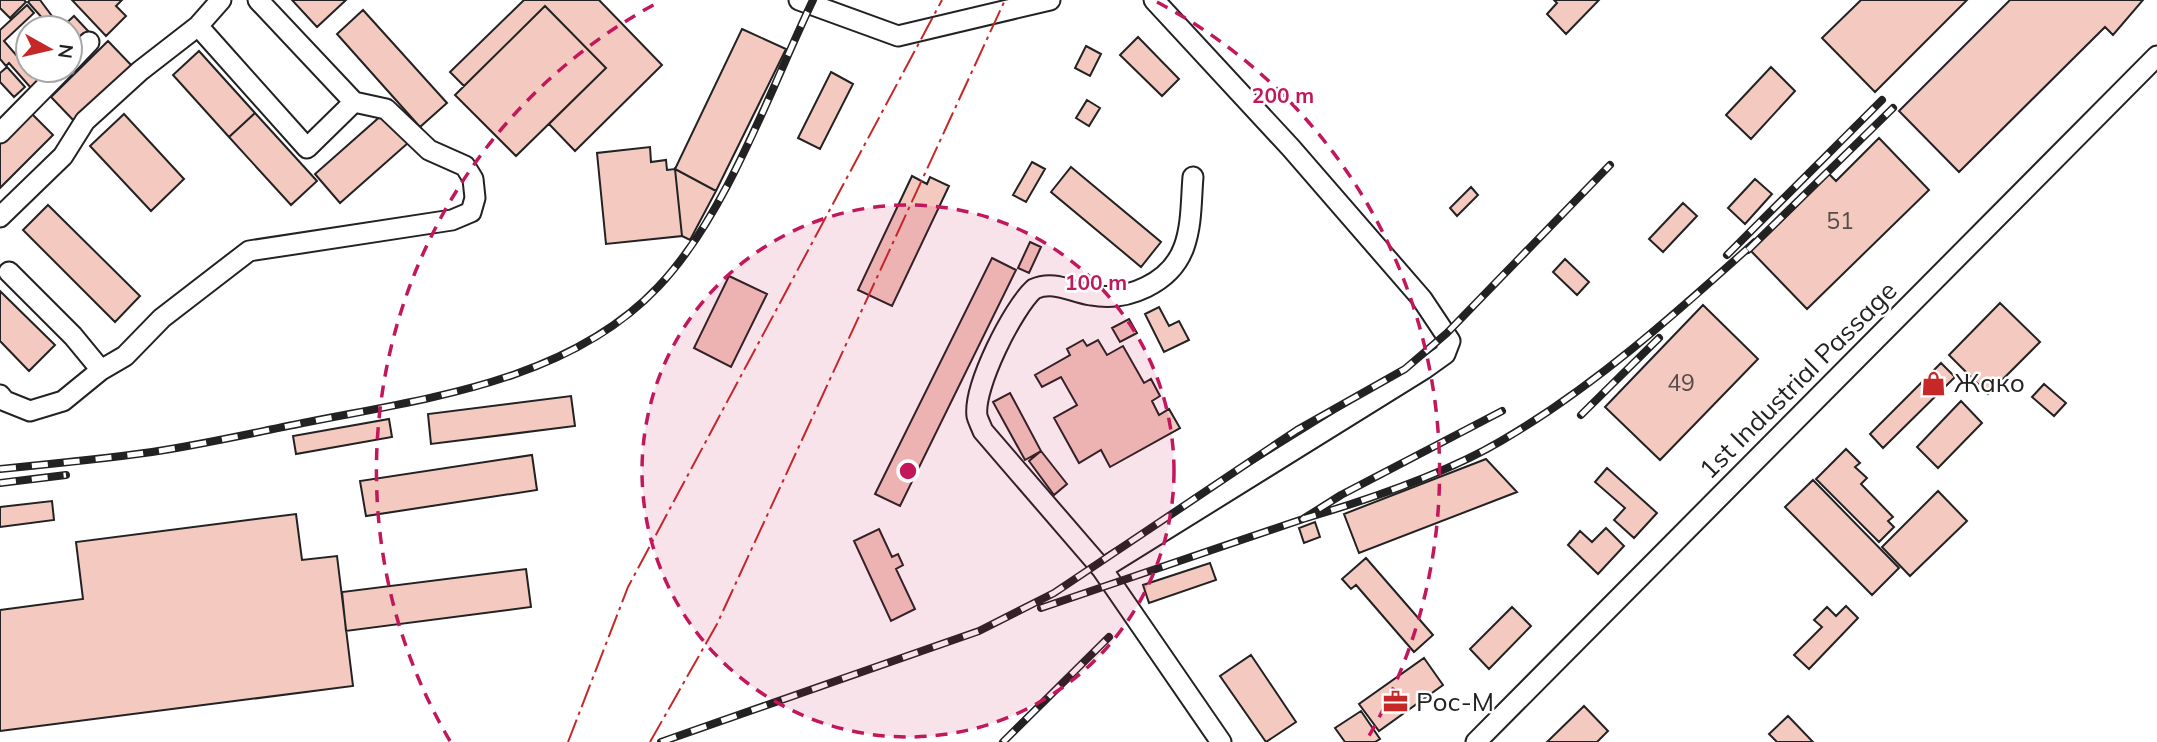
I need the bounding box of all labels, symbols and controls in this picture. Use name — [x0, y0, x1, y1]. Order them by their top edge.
north arrow — [14, 14, 84, 84]
text: N — [53, 43, 79, 60]
text: 200 m — [1252, 82, 1314, 108]
house number: 51 — [1826, 206, 1854, 235]
text: 100 m — [1065, 269, 1127, 295]
street label: 1st Industrial Passage — [1692, 274, 1903, 485]
place label: Жако — [1954, 366, 2025, 399]
house number: 49 — [1667, 368, 1695, 397]
shop icon: Жако — [1920, 369, 1948, 397]
centre of rings — [896, 459, 920, 483]
place label: Рос-М — [1416, 685, 1494, 718]
office icon: Рос-М — [1382, 688, 1410, 716]

